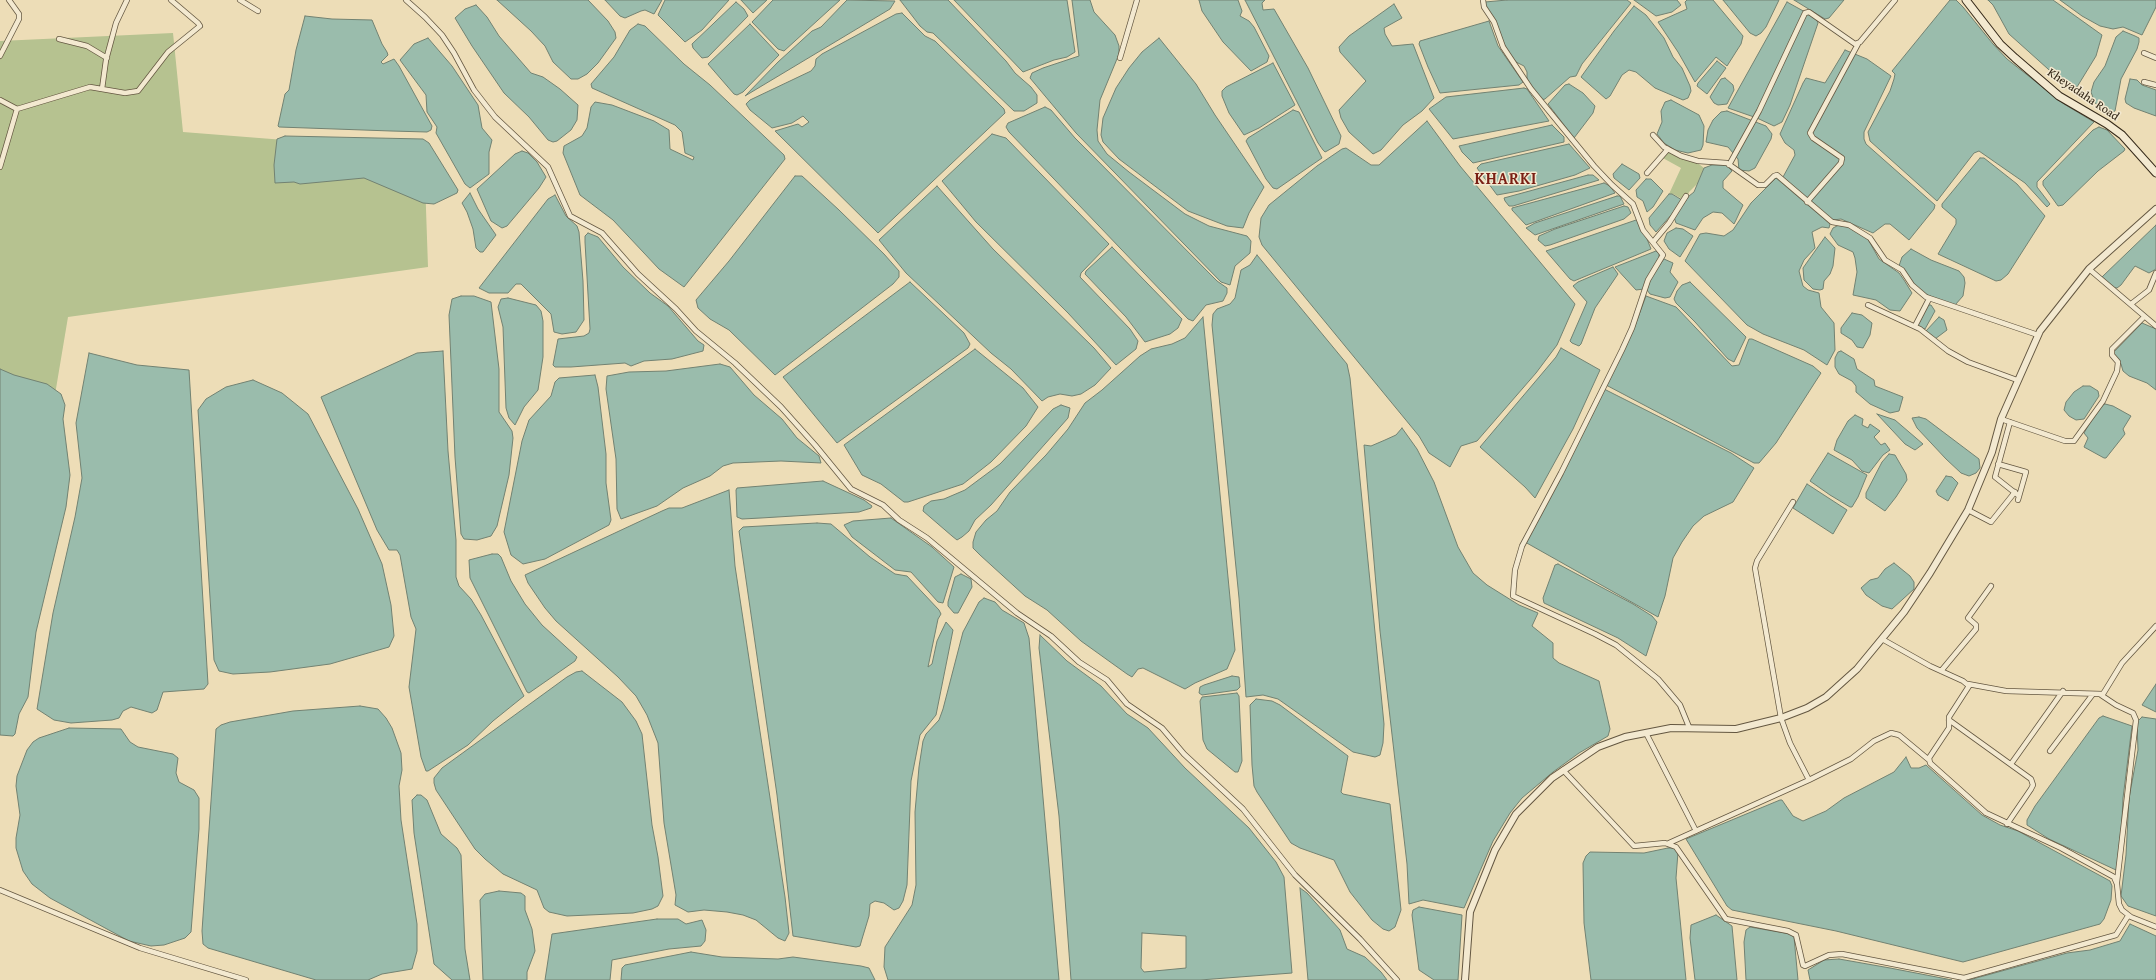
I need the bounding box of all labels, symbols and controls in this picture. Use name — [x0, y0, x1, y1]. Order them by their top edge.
street label: Kheyadaha Road — [2044, 66, 2122, 124]
district label: KHARKI — [1475, 170, 1537, 190]

